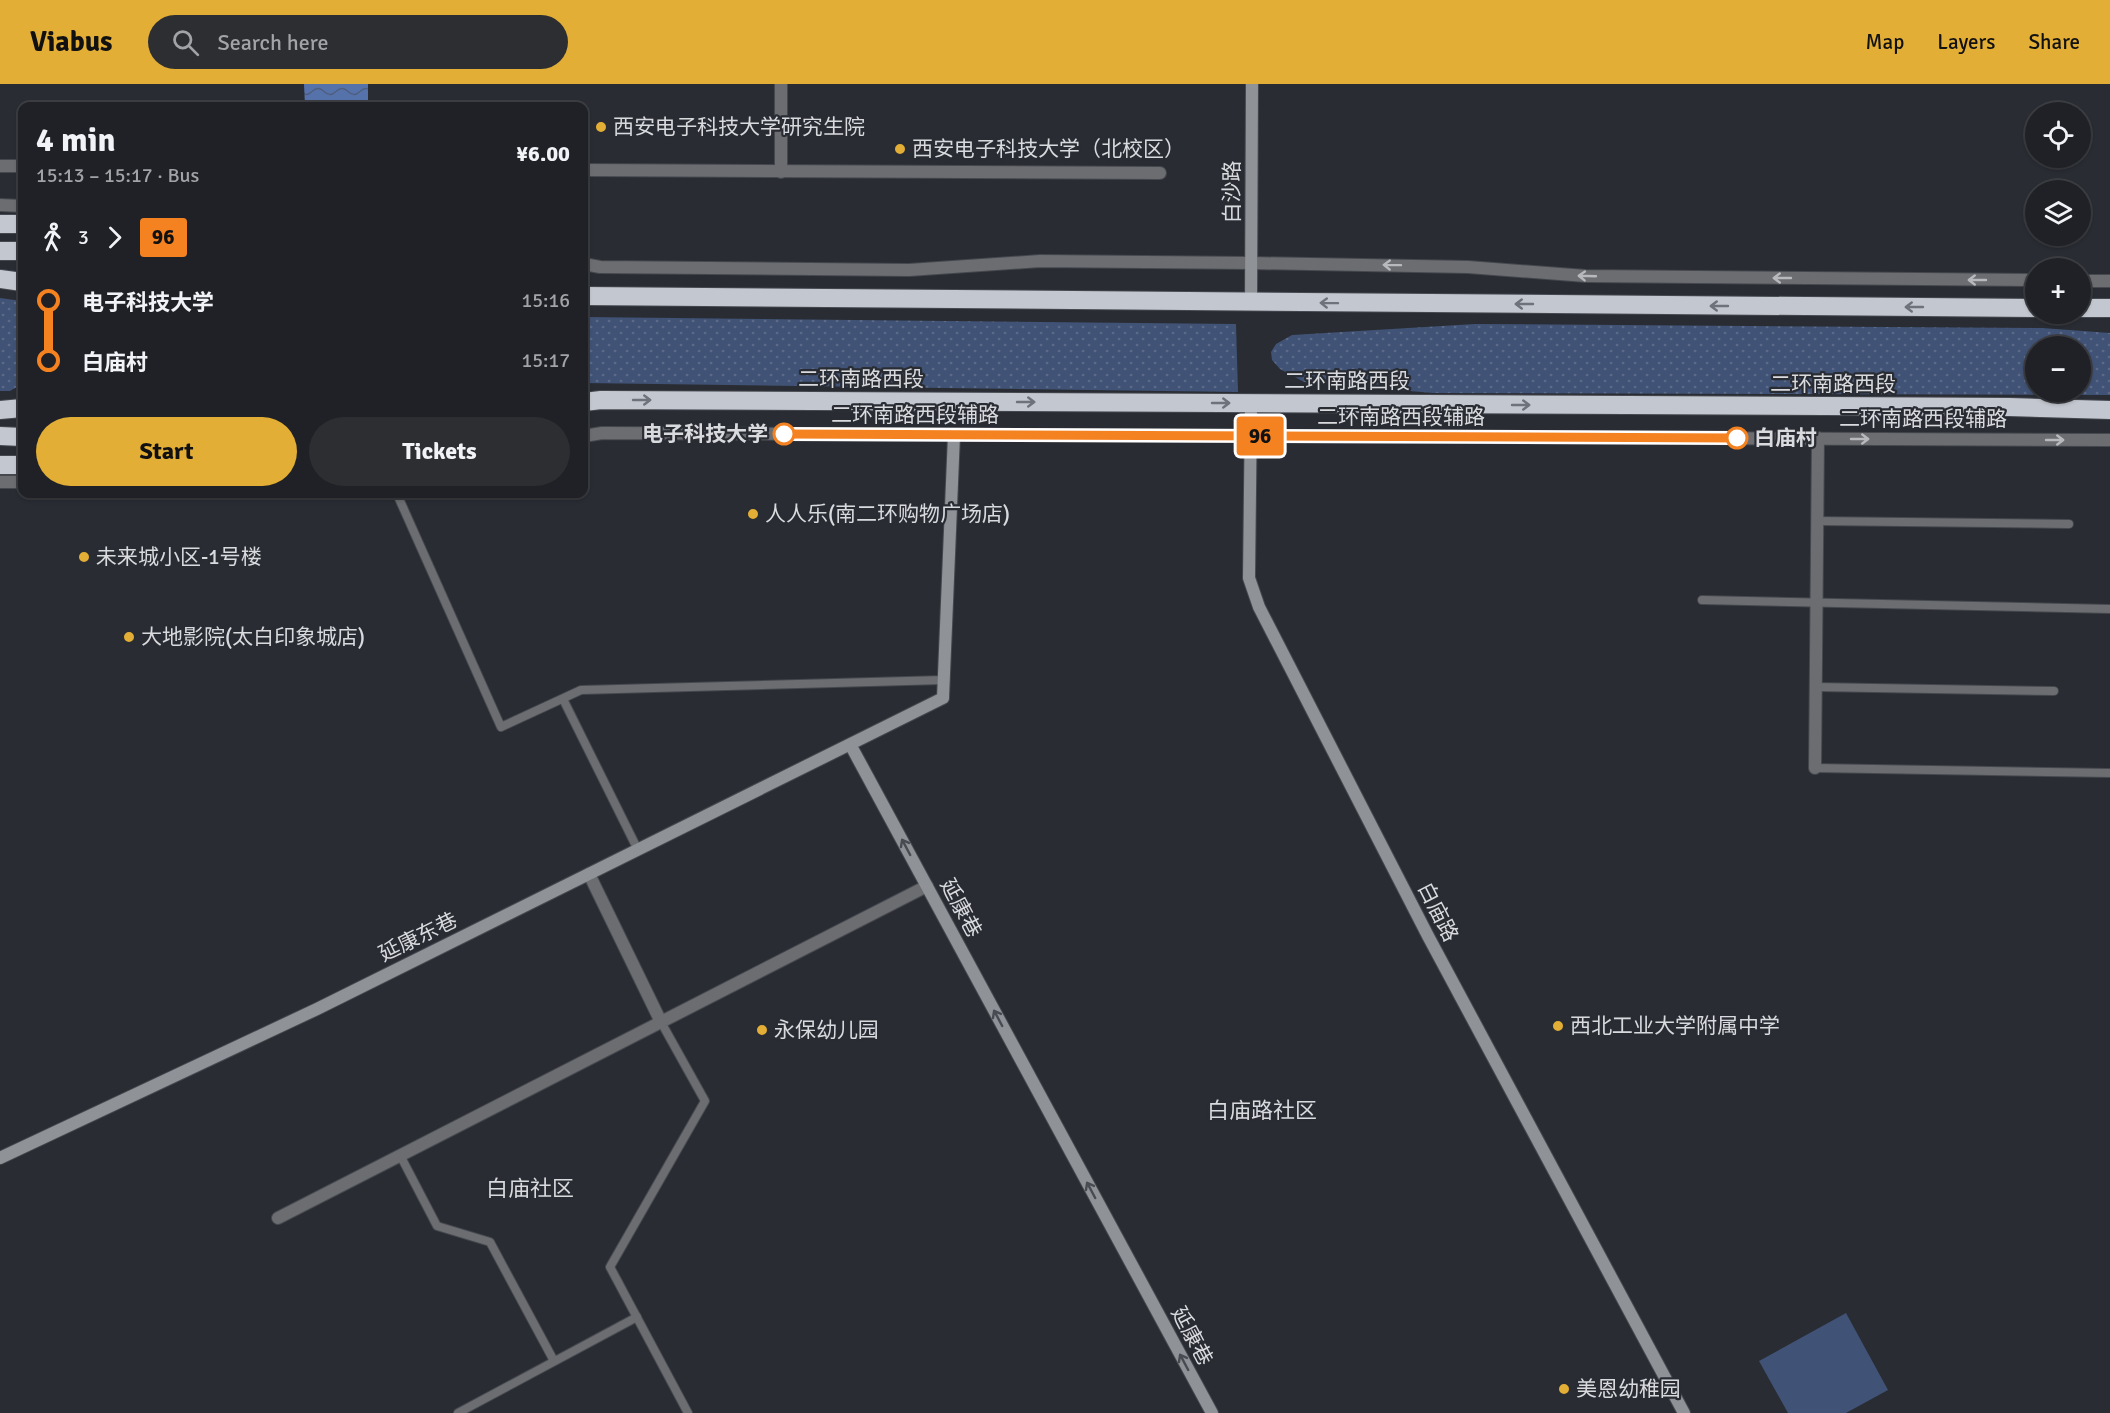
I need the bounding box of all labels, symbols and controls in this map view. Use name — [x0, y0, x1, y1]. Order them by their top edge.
search box — [148, 15, 568, 69]
text: Viabus — [30, 25, 112, 59]
icon: search — [169, 26, 202, 59]
text: Search here — [217, 29, 328, 56]
text: Map — [1866, 29, 1904, 55]
text: Layers — [1937, 29, 1995, 55]
text: Share — [2028, 29, 2080, 55]
map controls — [2025, 102, 2091, 402]
button: locate — [2025, 102, 2091, 168]
place label: 西安电子科技大学研究生院 — [613, 114, 865, 140]
text: 4 min — [36, 120, 116, 161]
marker: 西安电子科技大学研究生院 — [594, 120, 608, 134]
place label: 西安电子科技大学（北校区） — [912, 136, 1185, 162]
text: ¥6.00 — [516, 140, 570, 167]
marker: 西安电子科技大学（北校区） — [893, 142, 907, 156]
street label: 白沙路 — [1219, 161, 1245, 224]
text: 15:13 – 15:17 · Bus — [36, 163, 199, 188]
button: layers — [2025, 180, 2091, 246]
icon: walk — [36, 221, 69, 254]
icon: forward — [98, 221, 131, 254]
text: 96 — [152, 224, 175, 250]
text: 3 — [78, 225, 89, 250]
button: + — [2025, 258, 2091, 324]
one-way arrow — [1383, 260, 1403, 271]
one-way arrow — [1578, 270, 1598, 282]
one-way arrow — [1773, 272, 1793, 284]
one-way arrow — [1968, 274, 1988, 286]
text: 15:16 — [521, 288, 570, 313]
text: 电子科技大学 — [82, 289, 214, 316]
one-way arrow — [1320, 297, 1340, 308]
one-way arrow — [1515, 298, 1535, 310]
one-way arrow — [1710, 300, 1730, 312]
one-way arrow — [1905, 301, 1925, 313]
button: − — [2025, 336, 2091, 402]
text: 15:17 — [521, 348, 570, 373]
text: 白庙村 — [82, 349, 148, 376]
street label: 二环南路西段 — [798, 366, 924, 392]
street label: 二环南路西段 — [1284, 368, 1410, 394]
street label: 二环南路西段 — [1770, 371, 1896, 397]
one-way arrow — [631, 394, 651, 406]
one-way arrow — [1015, 396, 1035, 408]
one-way arrow — [1210, 397, 1230, 409]
one-way arrow — [1510, 399, 1530, 411]
street label: 二环南路西段辅路 — [831, 402, 999, 428]
street label: 二环南路西段辅路 — [1317, 404, 1485, 430]
street label: 二环南路西段辅路 — [1839, 406, 2007, 432]
line badge: 96 — [1233, 416, 1287, 456]
button: Start — [36, 417, 297, 486]
button: Tickets — [309, 417, 570, 486]
place label: 电子科技大学 — [642, 421, 768, 447]
marker: 电子科技大学 — [773, 423, 795, 445]
text: 96 — [1249, 423, 1271, 449]
place label: 白庙村 — [1754, 425, 1817, 451]
marker: 白庙村 — [1726, 427, 1748, 449]
one-way arrow — [1849, 433, 1869, 445]
one-way arrow — [2044, 434, 2064, 446]
place label: 人人乐(南二环购物广场店) — [765, 501, 1010, 527]
marker: 人人乐(南二环购物广场店) — [746, 507, 760, 521]
place label: 未来城小区-1号楼 — [96, 544, 262, 570]
marker: 未来城小区-1号楼 — [77, 550, 91, 564]
place label: 大地影院(太白印象城店) — [141, 624, 365, 650]
marker: 大地影院(太白印象城店) — [122, 630, 136, 644]
one-way arrow — [900, 839, 912, 856]
street label: 延康巷 — [935, 874, 987, 942]
street label: 白庙路 — [1412, 878, 1464, 946]
street label: 延康东巷 — [375, 907, 461, 967]
one-way arrow — [992, 1010, 1003, 1028]
place label: 西北工业大学附属中学 — [1570, 1013, 1780, 1039]
place label: 永保幼儿园 — [774, 1017, 879, 1043]
marker: 西北工业大学附属中学 — [1551, 1019, 1565, 1033]
marker: 永保幼儿园 — [755, 1023, 769, 1037]
district label: 白庙路社区 — [1207, 1097, 1317, 1124]
district label: 白庙社区 — [486, 1175, 574, 1202]
one-way arrow — [1085, 1182, 1097, 1199]
street label: 延康巷 — [1166, 1302, 1218, 1370]
one-way arrow — [1178, 1353, 1189, 1371]
place label: 美恩幼稚园 — [1576, 1376, 1681, 1402]
marker: 美恩幼稚园 — [1557, 1382, 1571, 1396]

